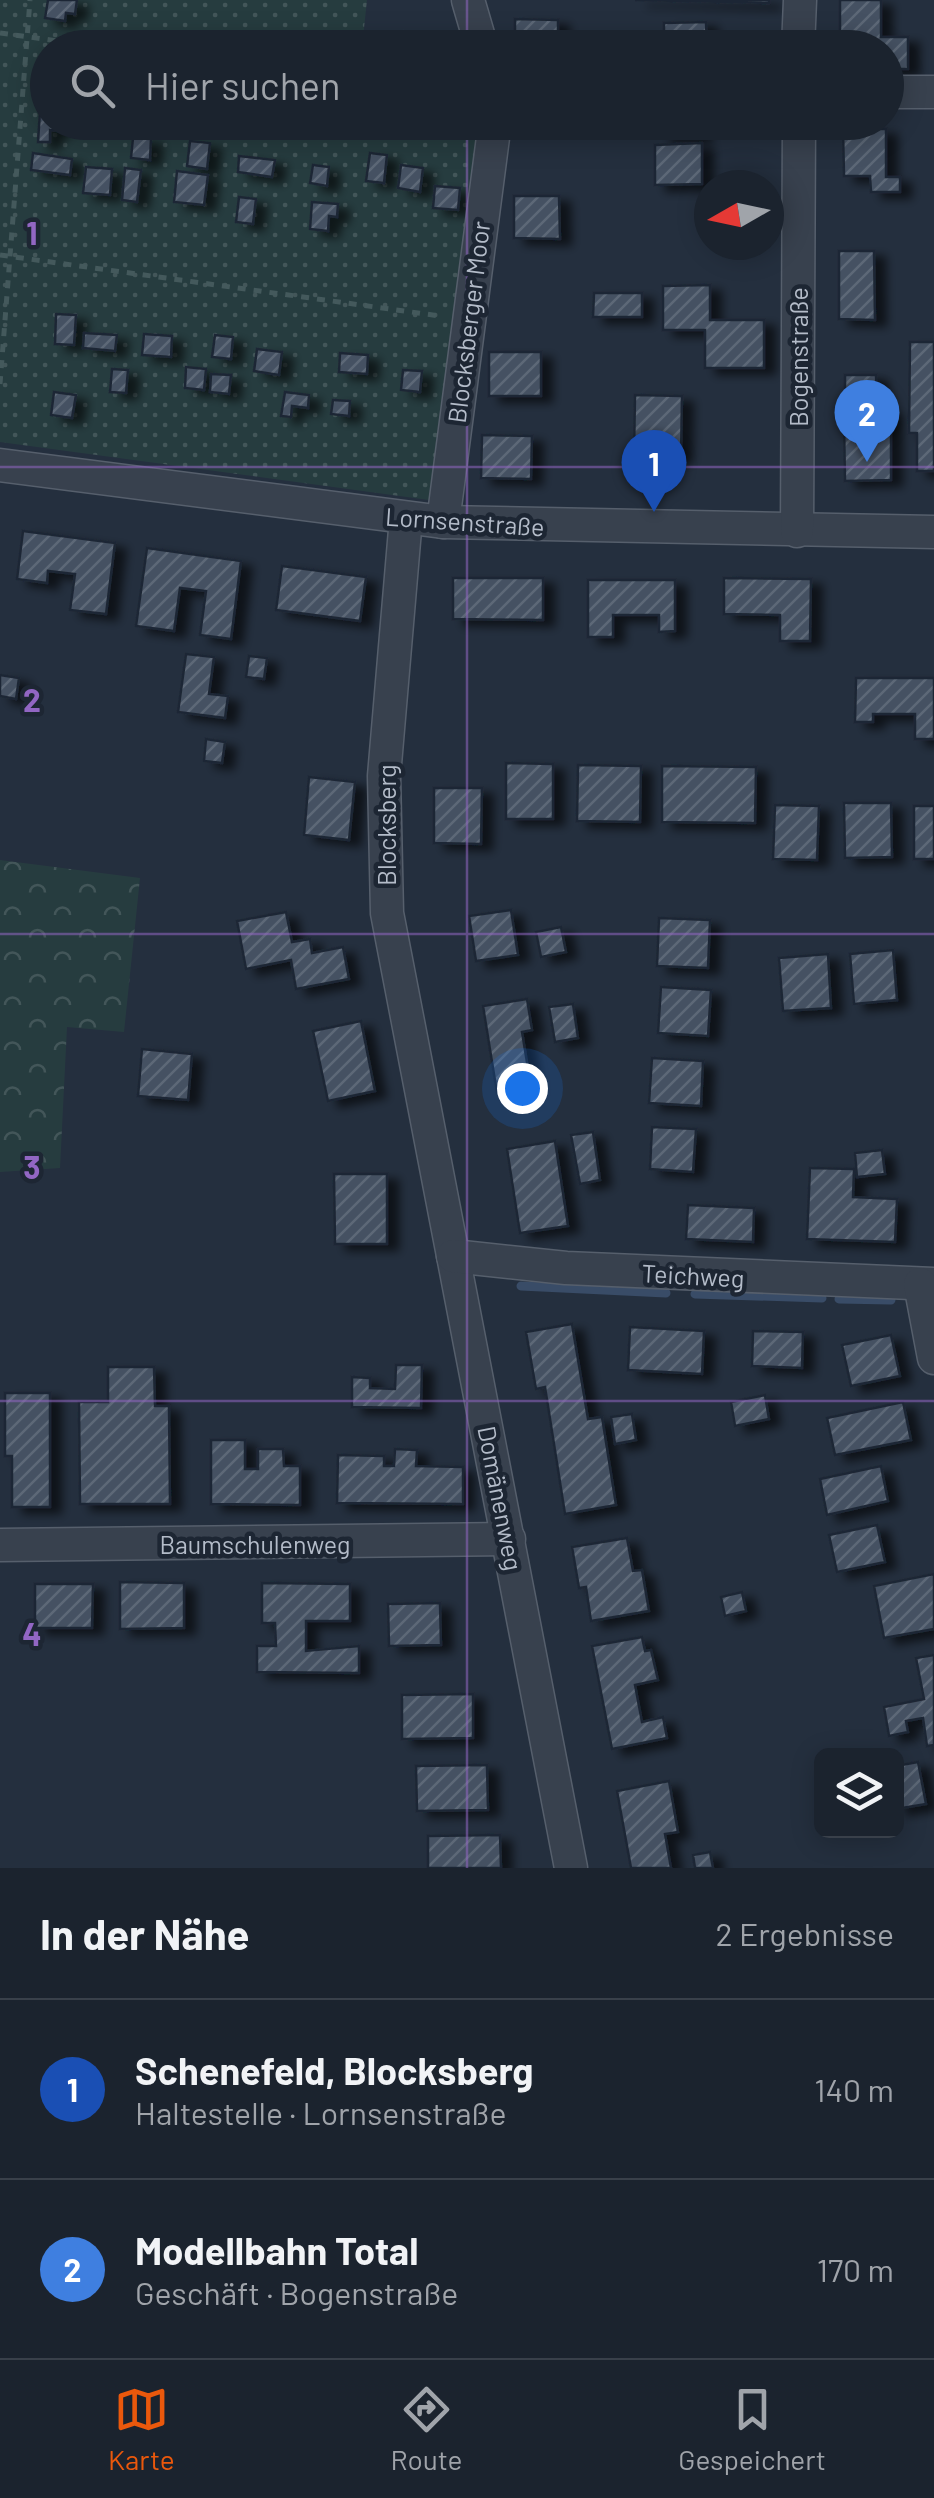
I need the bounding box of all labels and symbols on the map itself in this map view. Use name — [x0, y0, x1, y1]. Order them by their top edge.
north arrow — [694, 170, 784, 260]
text: 1 — [26, 213, 38, 251]
street label: Blocksberger Moor — [441, 219, 495, 425]
street label: Bogenstraße — [783, 287, 813, 427]
pin: 2 — [834, 380, 900, 462]
pin: 1 — [622, 430, 686, 512]
street label: Lornsenstraße — [384, 500, 546, 542]
text: 2 — [23, 680, 41, 718]
street label: Blocksberg — [371, 764, 401, 886]
your location — [497, 1063, 548, 1114]
text: 3 — [23, 1147, 41, 1185]
street label: Teichweg — [641, 1257, 745, 1293]
street label: Domänenweg — [472, 1423, 530, 1573]
street label: Baumschulenweg — [160, 1529, 350, 1559]
text: 4 — [22, 1614, 42, 1652]

